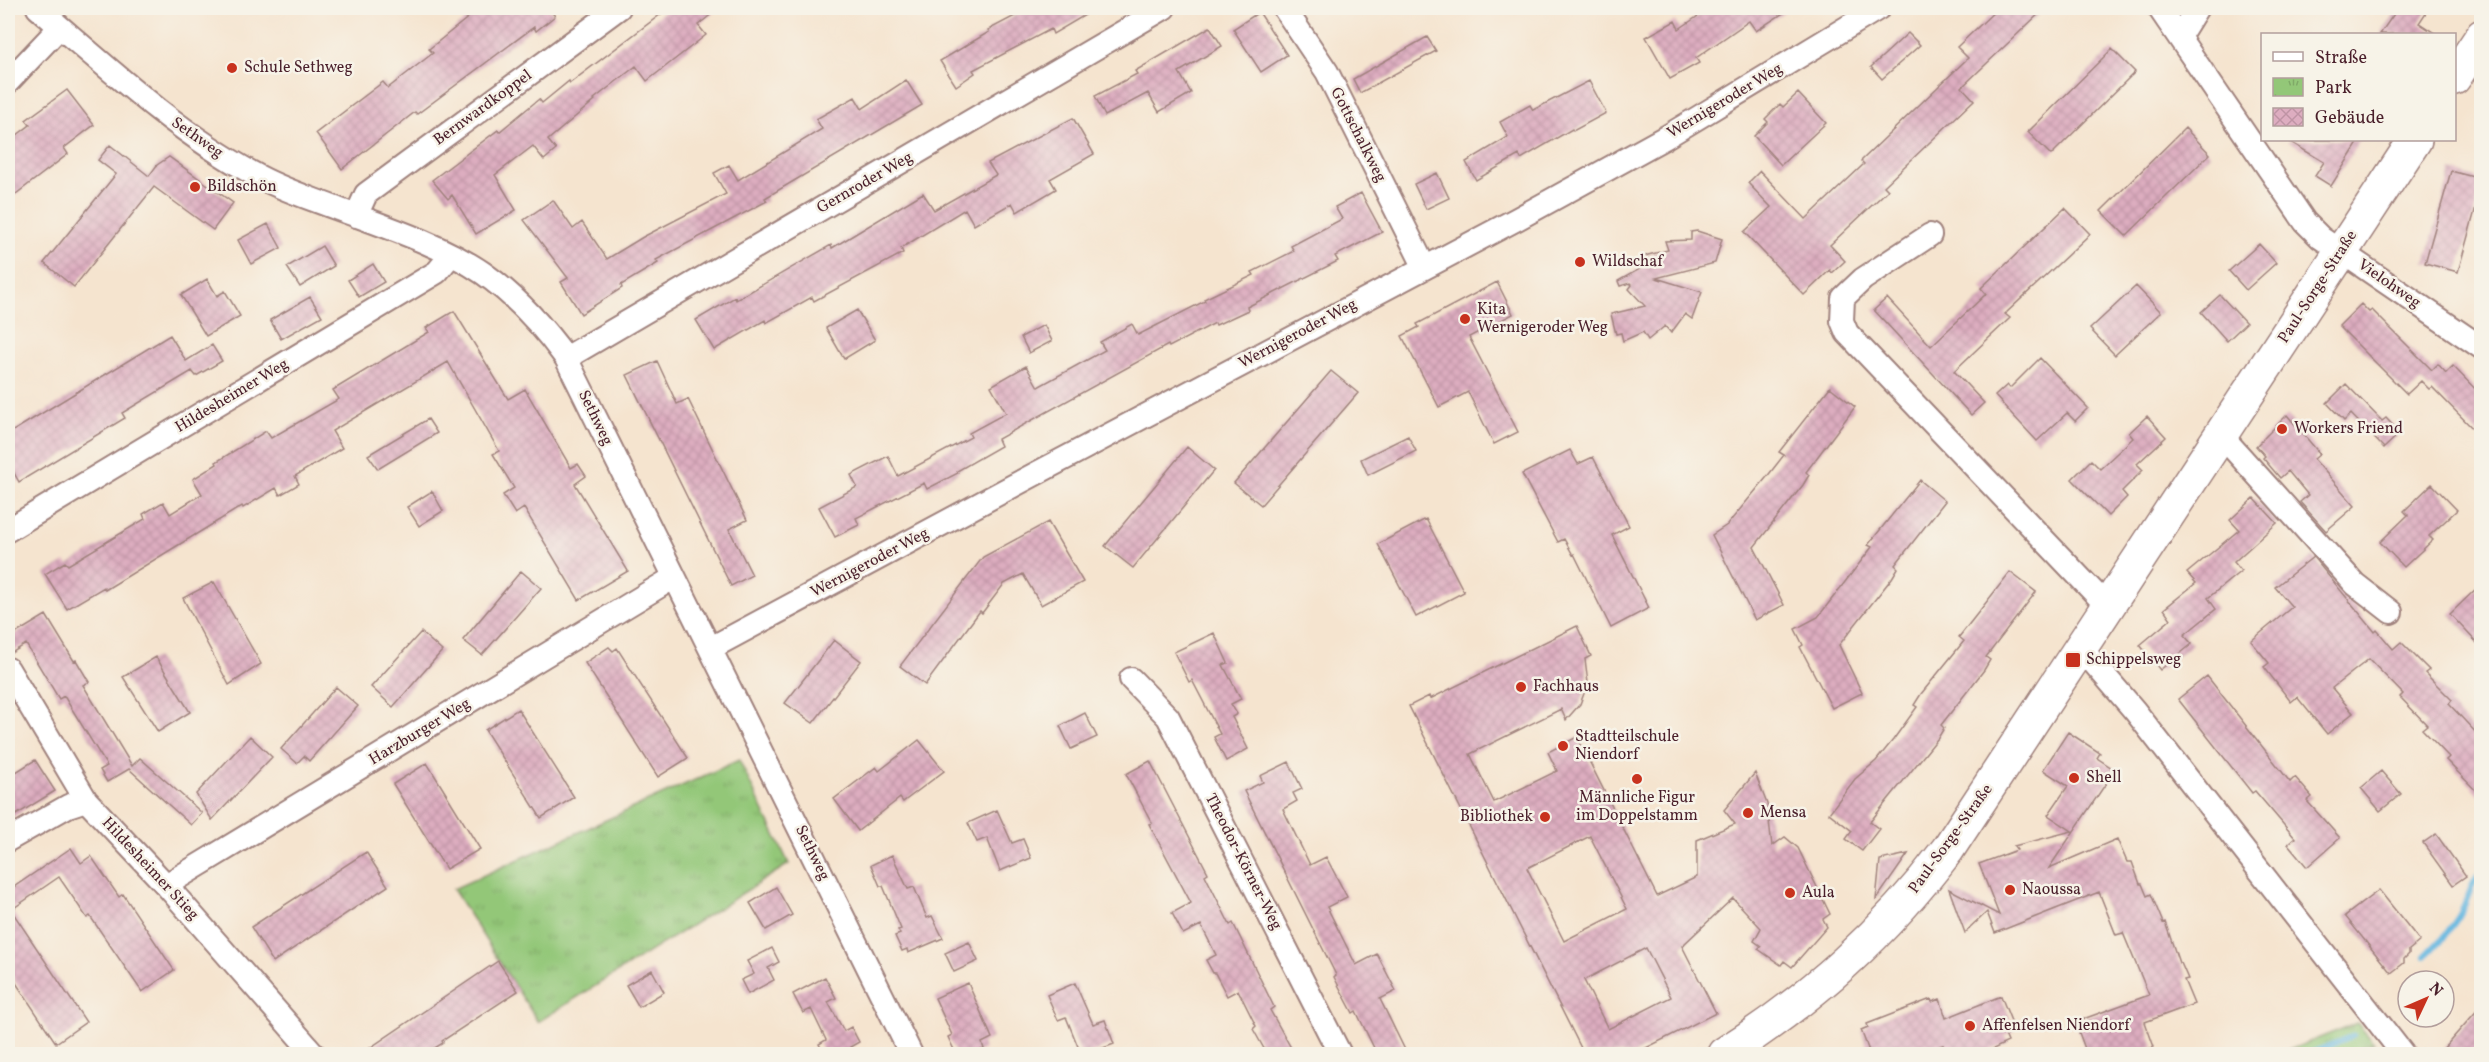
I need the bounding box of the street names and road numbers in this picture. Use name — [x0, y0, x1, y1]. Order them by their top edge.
street label: Wernigeroder Weg — [1663, 58, 1787, 144]
street label: Bernwardkoppel — [429, 65, 537, 151]
street label: Gottschalkweg — [1325, 84, 1391, 186]
street label: Sethweg — [167, 112, 227, 164]
street label: Gernroder Weg — [813, 147, 917, 219]
street label: Paul-Sorge-Straße — [2273, 226, 2363, 348]
street label: Vielohweg — [2353, 254, 2425, 314]
street label: Wernigeroder Weg — [1235, 294, 1361, 374]
street label: Hildesheimer Weg — [171, 353, 293, 439]
street label: Sethweg — [572, 387, 618, 449]
street label: Wernigeroder Weg — [807, 523, 933, 603]
street label: Harzburger Weg — [365, 693, 475, 771]
street label: Paul-Sorge-Straße — [1904, 780, 1998, 898]
street label: Theodor-Körner-Weg — [1199, 790, 1287, 934]
street label: Hildesheimer Stieg — [96, 813, 204, 925]
street label: Sethweg — [789, 822, 835, 884]

